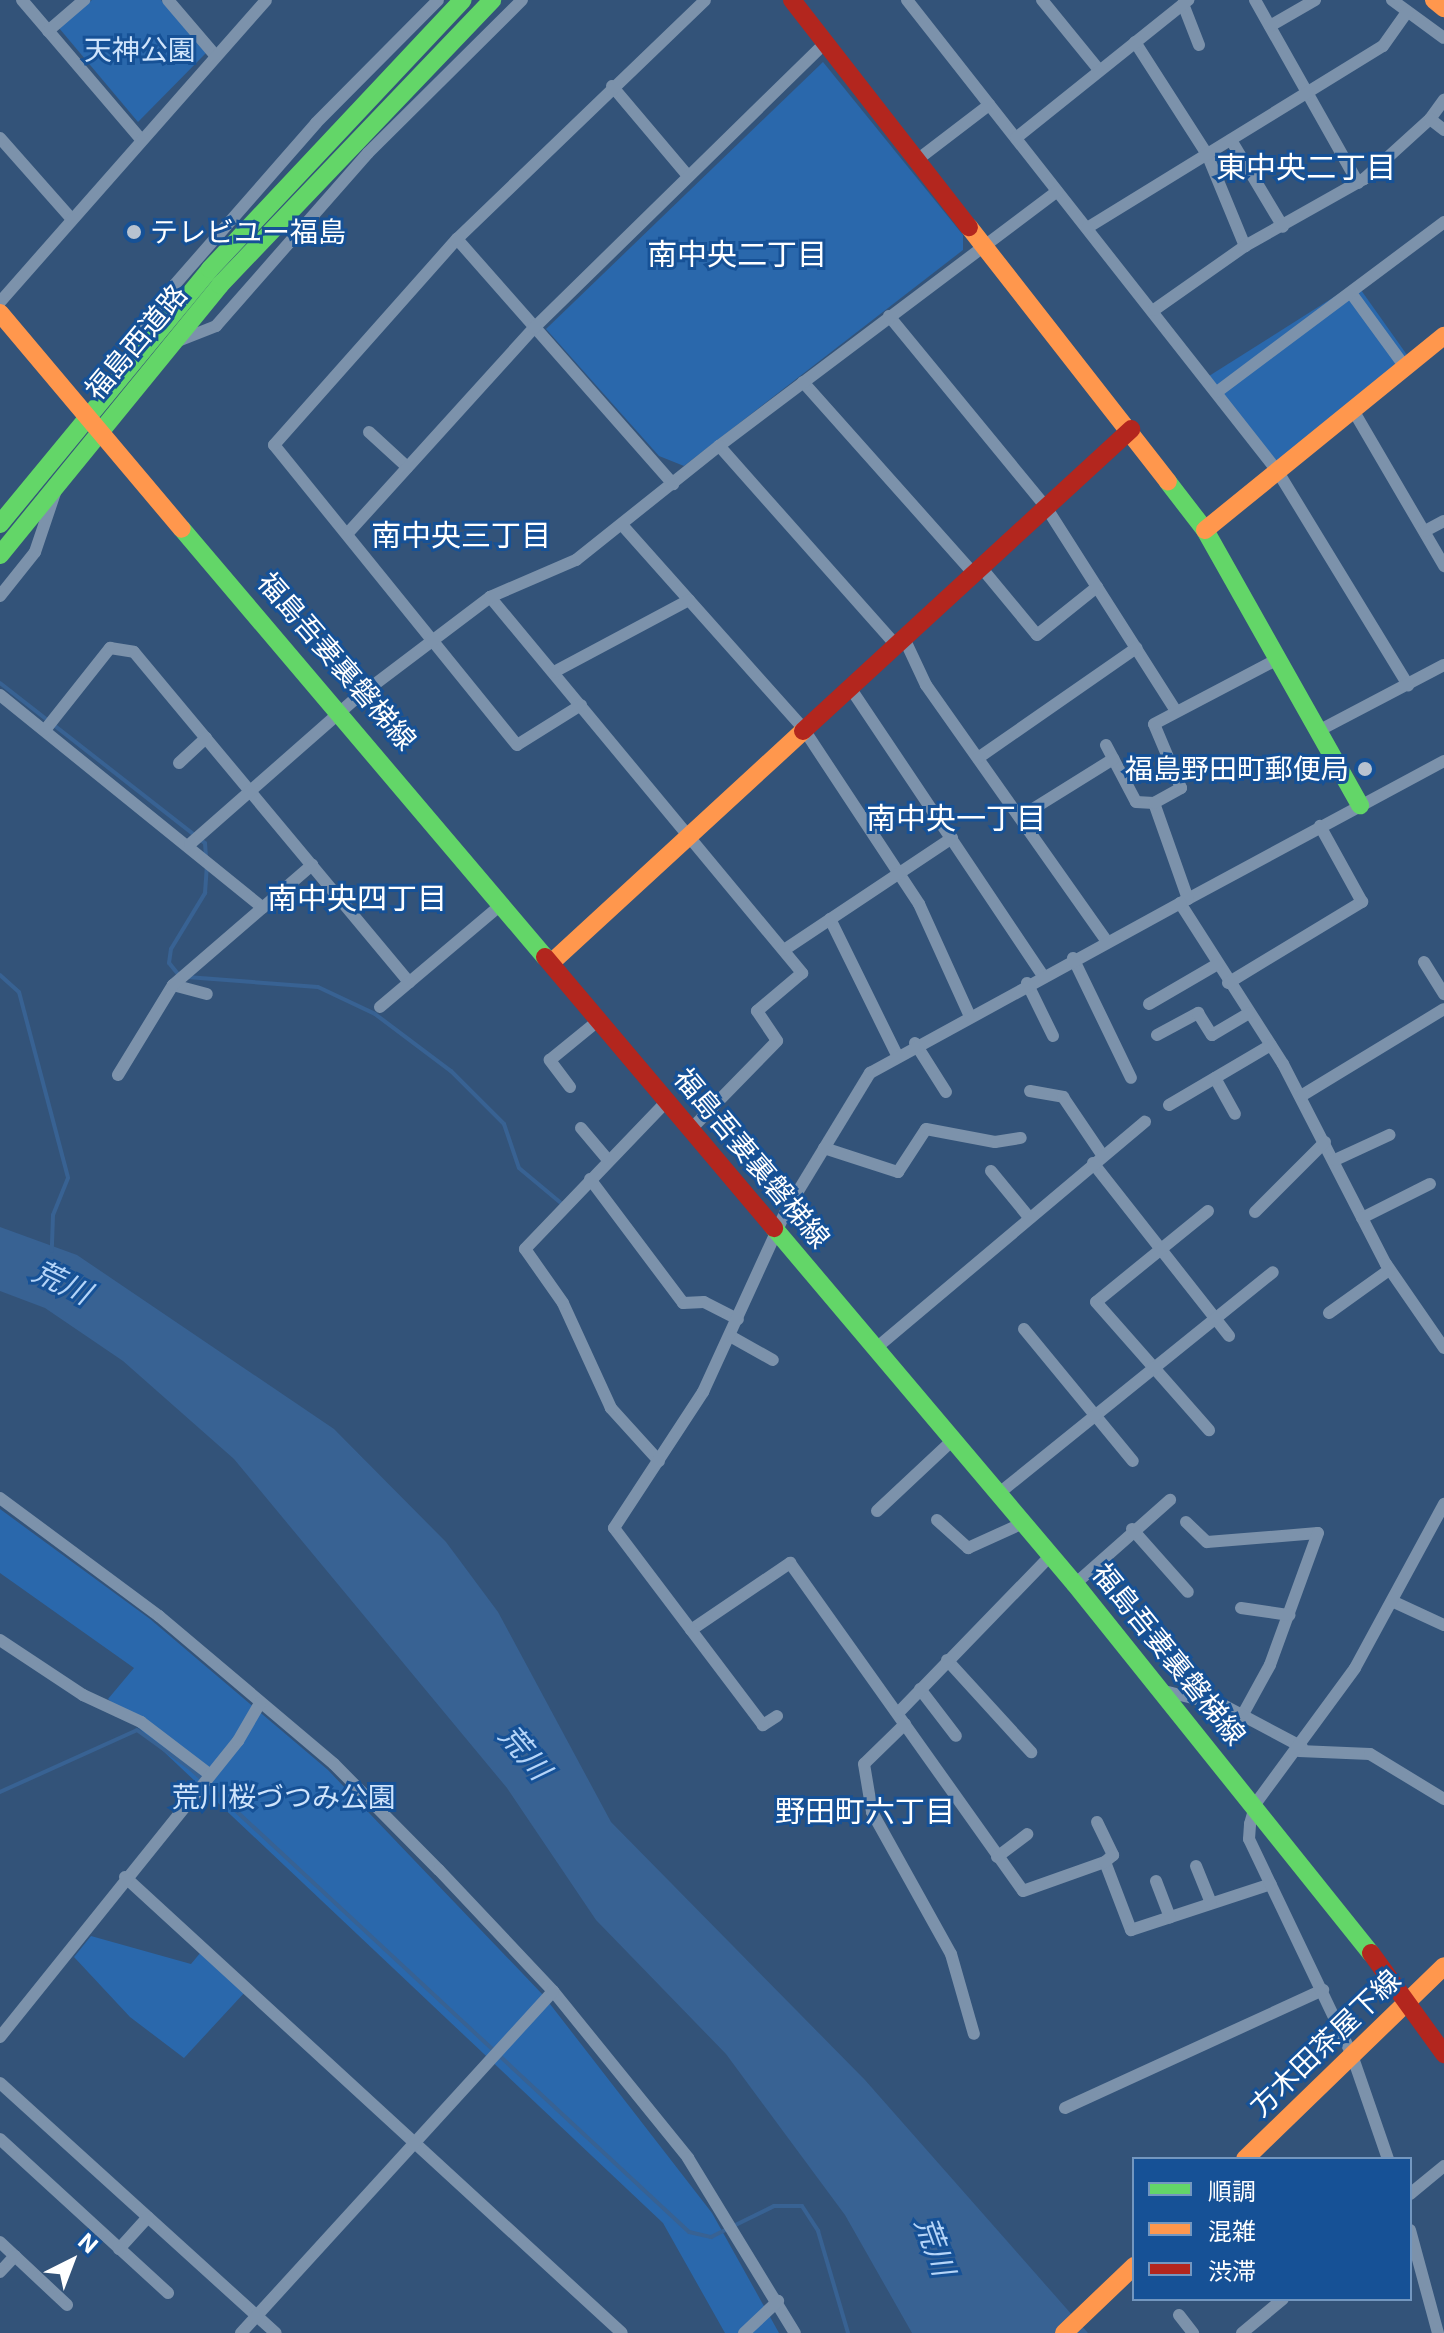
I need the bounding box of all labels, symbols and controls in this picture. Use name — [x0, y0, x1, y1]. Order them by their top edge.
park label: 天神公園 — [84, 33, 196, 67]
district label: 東中央二丁目 — [1216, 149, 1396, 185]
place label: テレビユー福島 — [150, 215, 346, 249]
marker: テレビユー福島 — [125, 223, 143, 241]
district label: 南中央二丁目 — [647, 236, 827, 272]
street label: 福島西道路 — [78, 278, 194, 406]
district label: 南中央三丁目 — [371, 517, 551, 553]
street label: 福島吾妻裏磐梯線 — [251, 565, 423, 757]
place label: 福島野田町郵便局 — [1125, 752, 1349, 786]
marker: 福島野田町郵便局 — [1356, 760, 1374, 778]
district label: 南中央一丁目 — [866, 800, 1046, 836]
district label: 南中央四丁目 — [267, 880, 447, 916]
street label: 福島吾妻裏磐梯線 — [667, 1061, 837, 1255]
water label: 荒川 — [27, 1253, 97, 1311]
street label: 福島吾妻裏磐梯線 — [1085, 1556, 1253, 1752]
water label: 荒川 — [492, 1717, 558, 1787]
park label: 荒川桜づつみ公園 — [172, 1780, 396, 1814]
district label: 野田町六丁目 — [775, 1793, 955, 1829]
street label: 方木田茶屋下線 — [1243, 1963, 1407, 2123]
legend — [1132, 2157, 1412, 2301]
text: 順調 — [1208, 2177, 1256, 2206]
water label: 荒川 — [908, 2212, 962, 2280]
text: 混雑 — [1208, 2217, 1256, 2246]
north arrow — [32, 2221, 112, 2301]
text: N — [73, 2228, 103, 2258]
text: 渋滞 — [1208, 2257, 1256, 2286]

